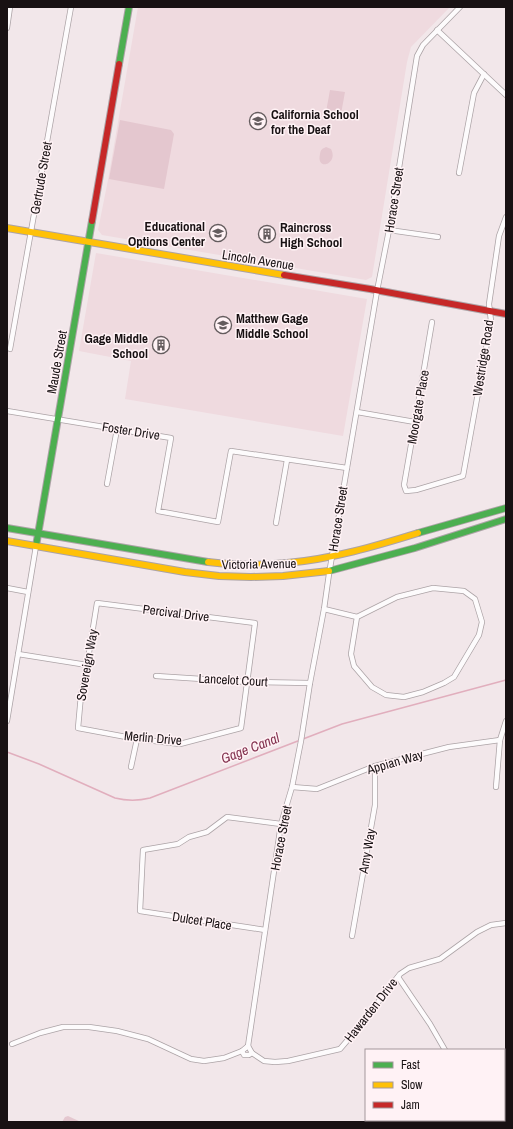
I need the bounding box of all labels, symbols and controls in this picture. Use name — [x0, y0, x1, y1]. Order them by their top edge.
place label: California School for the Deaf — [271, 106, 359, 138]
school or university icon: California School for the Deaf — [248, 111, 268, 131]
street label: Gertrude Street — [26, 140, 56, 216]
street label: Horace Street — [380, 166, 408, 234]
place label: Educational Options Center — [128, 218, 206, 250]
place label: Raincross High School — [280, 219, 342, 251]
school or university icon: Educational Options Center — [208, 223, 228, 243]
building icon: Raincross High School — [257, 224, 277, 244]
street label: Lincoln Avenue — [221, 246, 295, 274]
place label: Matthew Gage Middle School — [236, 310, 308, 342]
school or university icon: Matthew Gage Middle School — [213, 315, 233, 335]
street label: Westridge Road — [469, 319, 497, 397]
street label: Maude Street — [43, 329, 71, 395]
place label: Gage Middle School — [85, 330, 148, 362]
building icon: Gage Middle School — [151, 335, 171, 355]
street label: Moorgate Place — [403, 369, 433, 445]
street label: Foster Drive — [101, 418, 161, 444]
street label: Horace Street — [324, 485, 352, 553]
street label: Victoria Avenue — [221, 555, 297, 573]
street label: Percival Drive — [142, 600, 210, 626]
street label: Sovereign Way — [72, 627, 102, 702]
street label: Lancelot Court — [198, 670, 268, 690]
street label: Merlin Drive — [123, 727, 183, 749]
water label: Gage Canal — [218, 728, 282, 767]
street label: Appian Way — [364, 746, 426, 778]
street label: Horace Street — [266, 804, 296, 872]
street label: Amy Way — [355, 827, 379, 876]
street label: Dulcet Place — [171, 908, 233, 934]
street label: Hawarden Drive — [341, 974, 401, 1046]
legend — [365, 1049, 505, 1121]
text: Fast — [401, 1057, 420, 1073]
text: Slow — [401, 1077, 423, 1093]
text: Jam — [401, 1097, 420, 1113]

